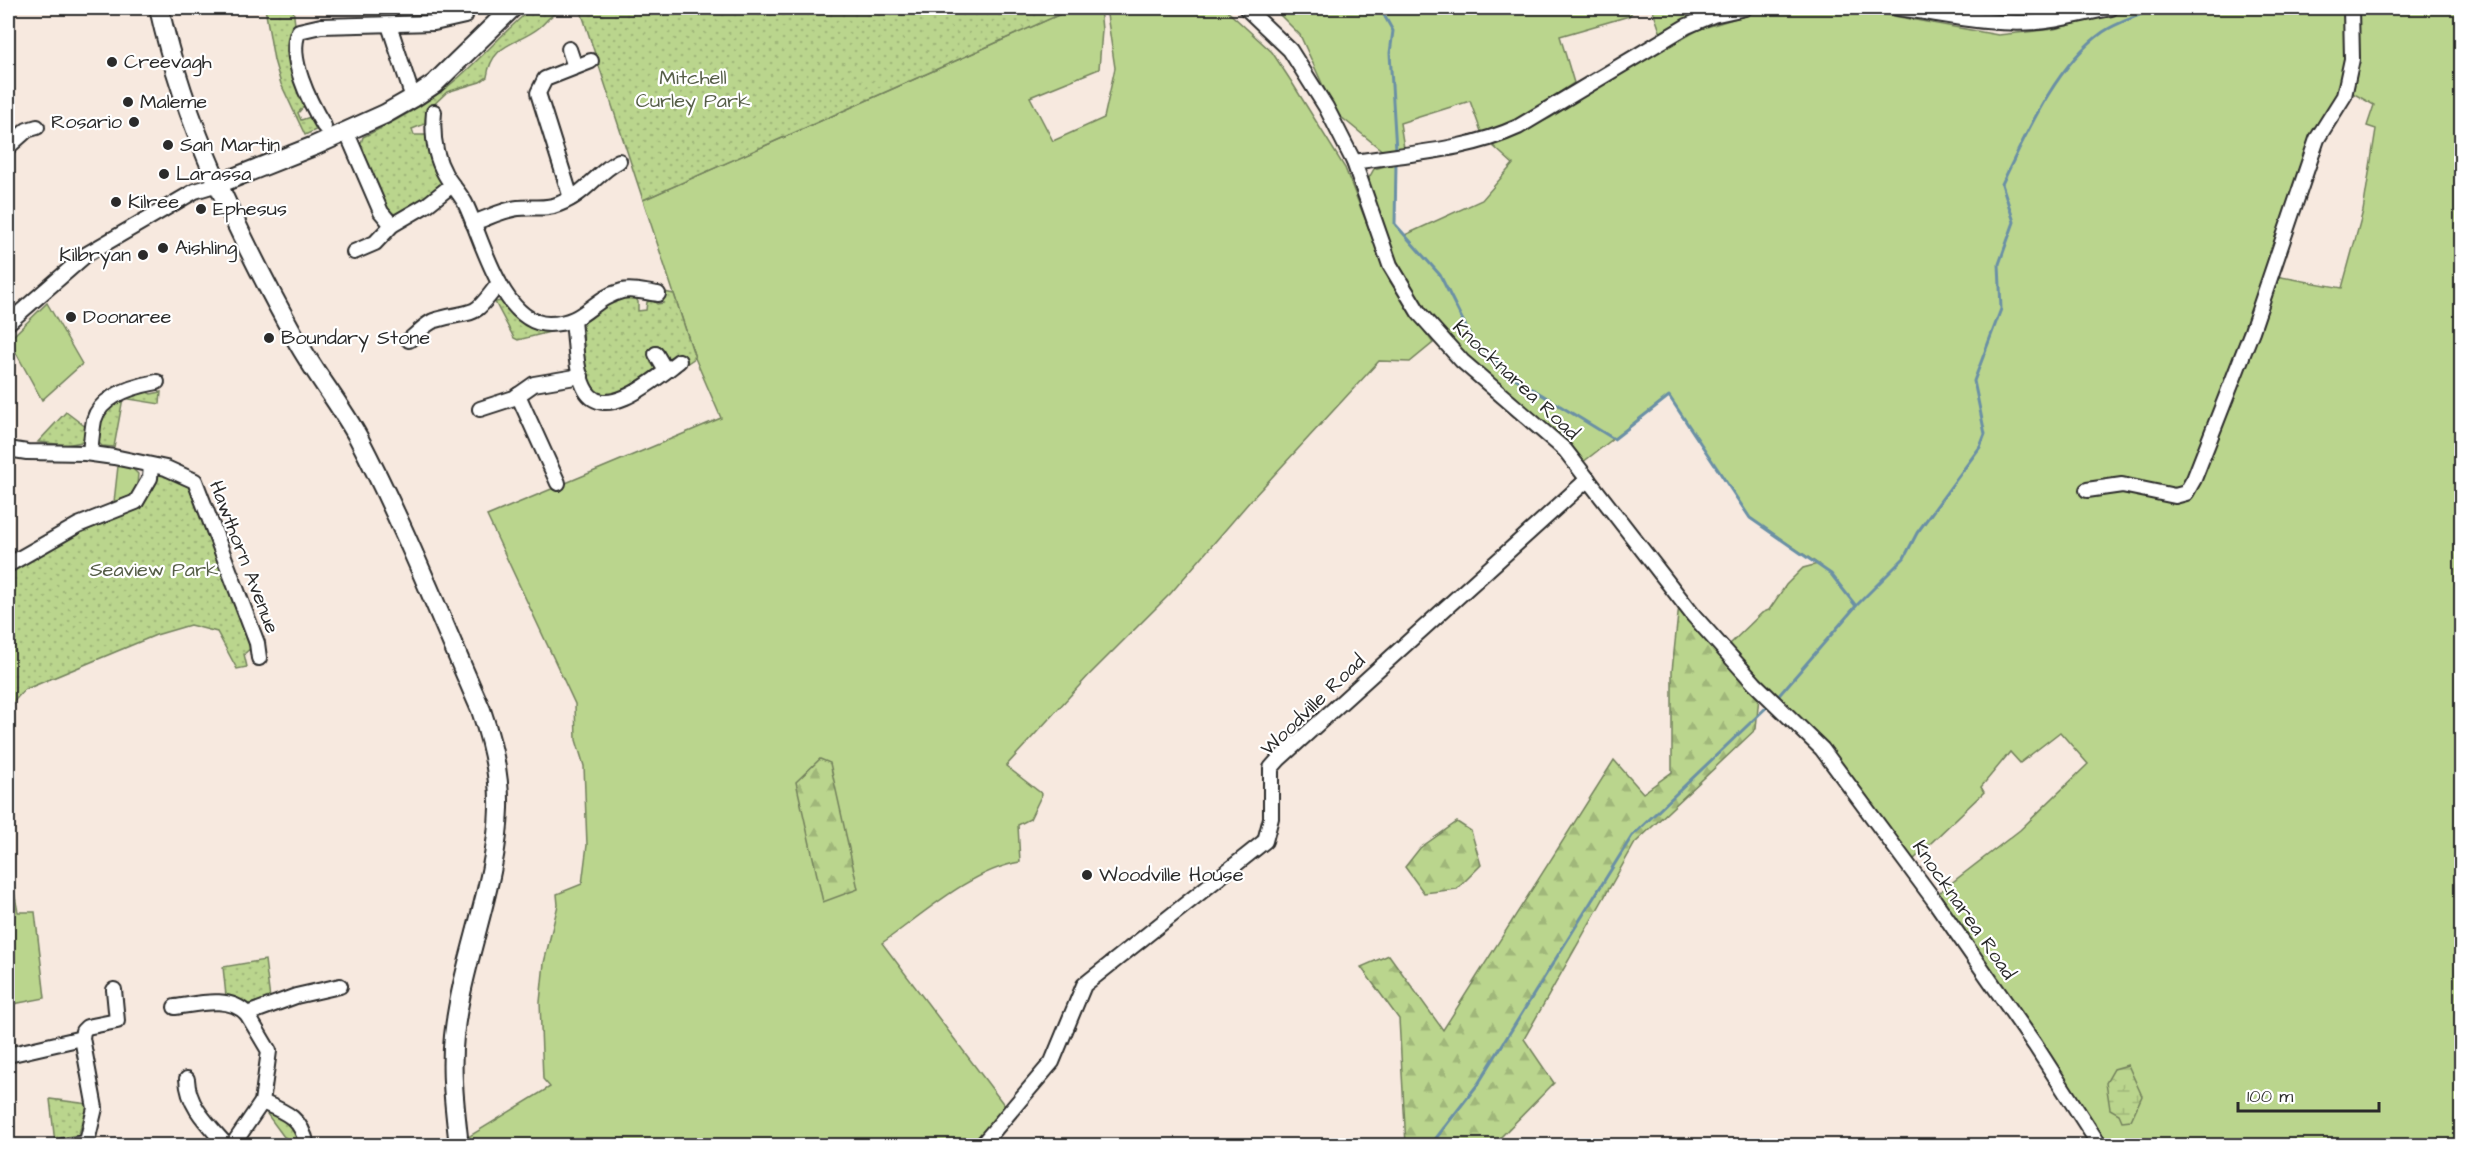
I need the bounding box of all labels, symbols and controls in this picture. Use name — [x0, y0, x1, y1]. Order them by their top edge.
place label: Creevagh — [124, 48, 212, 77]
marker: Creevagh — [105, 55, 119, 69]
park label: Mitchell Curley Park — [636, 64, 750, 116]
place label: Maleme — [140, 88, 207, 116]
marker: Maleme — [121, 95, 135, 109]
place label: Rosario — [51, 108, 122, 136]
marker: Rosario — [127, 115, 141, 129]
place label: San Martin — [180, 131, 280, 159]
marker: San Martin — [161, 138, 175, 152]
place label: Larassa — [176, 160, 252, 188]
marker: Larassa — [157, 167, 171, 181]
place label: Kilree — [128, 188, 179, 216]
marker: Kilree — [109, 195, 123, 209]
place label: Ephesus — [213, 195, 287, 223]
marker: Ephesus — [194, 202, 208, 216]
place label: Aishling — [175, 234, 237, 263]
place label: Kilbryan — [59, 241, 131, 270]
marker: Aishling — [156, 241, 170, 255]
marker: Kilbryan — [136, 248, 150, 262]
place label: Doonaree — [83, 303, 172, 331]
marker: Doonaree — [64, 310, 78, 324]
street label: Knocknarea Road — [1446, 314, 1586, 446]
place label: Boundary Stone — [281, 324, 430, 353]
marker: Boundary Stone — [262, 331, 276, 345]
street label: Hawthorn Avenue — [202, 476, 286, 638]
park label: Seaview Park — [90, 556, 218, 584]
street label: Woodville Road — [1254, 648, 1372, 762]
street label: Knocknarea Road — [1905, 835, 2023, 985]
place label: Woodville House — [1099, 861, 1244, 889]
marker: Woodville House — [1080, 868, 1094, 882]
scale bar — [2238, 1075, 2379, 1113]
text: 100 m — [2247, 1084, 2293, 1109]

